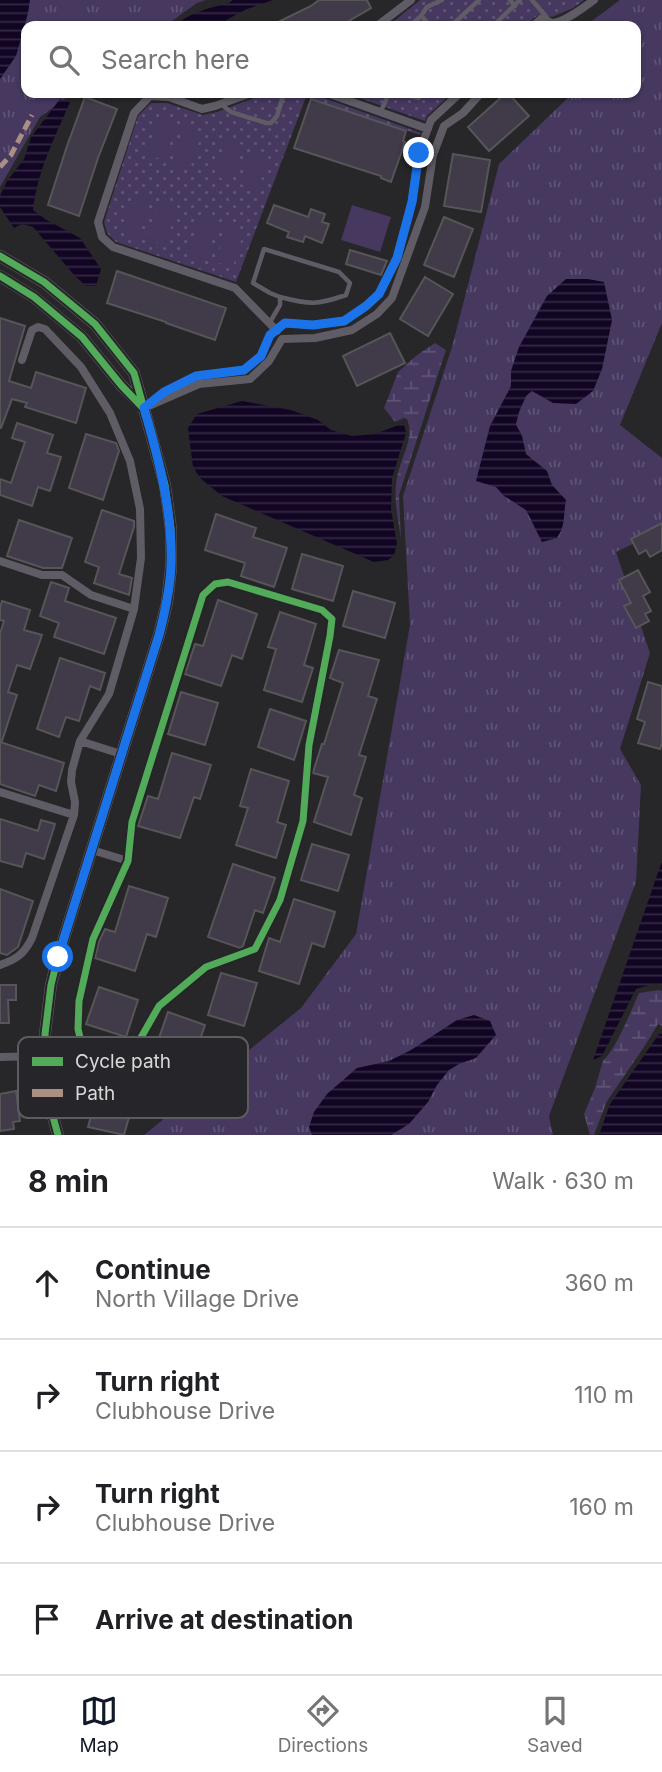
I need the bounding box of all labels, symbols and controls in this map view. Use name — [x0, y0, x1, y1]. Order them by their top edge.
search box — [21, 21, 641, 98]
icon: search — [45, 41, 83, 79]
text: Search here — [101, 44, 250, 75]
route end — [403, 137, 434, 168]
route start — [42, 941, 73, 972]
legend — [18, 1037, 248, 1118]
text: Cycle path — [75, 1050, 171, 1073]
text: Path — [75, 1082, 115, 1105]
text: 8 min — [28, 1163, 109, 1199]
text: Walk · 630 m — [492, 1167, 634, 1195]
text: Continue — [95, 1254, 211, 1285]
icon: ahead — [28, 1264, 66, 1302]
text: 360 m — [564, 1269, 634, 1297]
text: North Village Drive — [95, 1285, 299, 1313]
text: Turn right — [95, 1366, 220, 1397]
icon: right — [28, 1376, 66, 1414]
text: 110 m — [574, 1381, 634, 1409]
text: Clubhouse Drive — [95, 1397, 275, 1425]
text: Turn right — [95, 1478, 220, 1509]
icon: right — [28, 1488, 66, 1526]
text: 160 m — [569, 1493, 634, 1521]
text: Clubhouse Drive — [95, 1509, 275, 1537]
icon: arrive — [28, 1600, 66, 1638]
text: Arrive at destination — [95, 1604, 354, 1635]
tab: Map — [79, 1692, 119, 1757]
tab: Directions — [278, 1692, 368, 1757]
tab: Saved — [527, 1692, 583, 1757]

